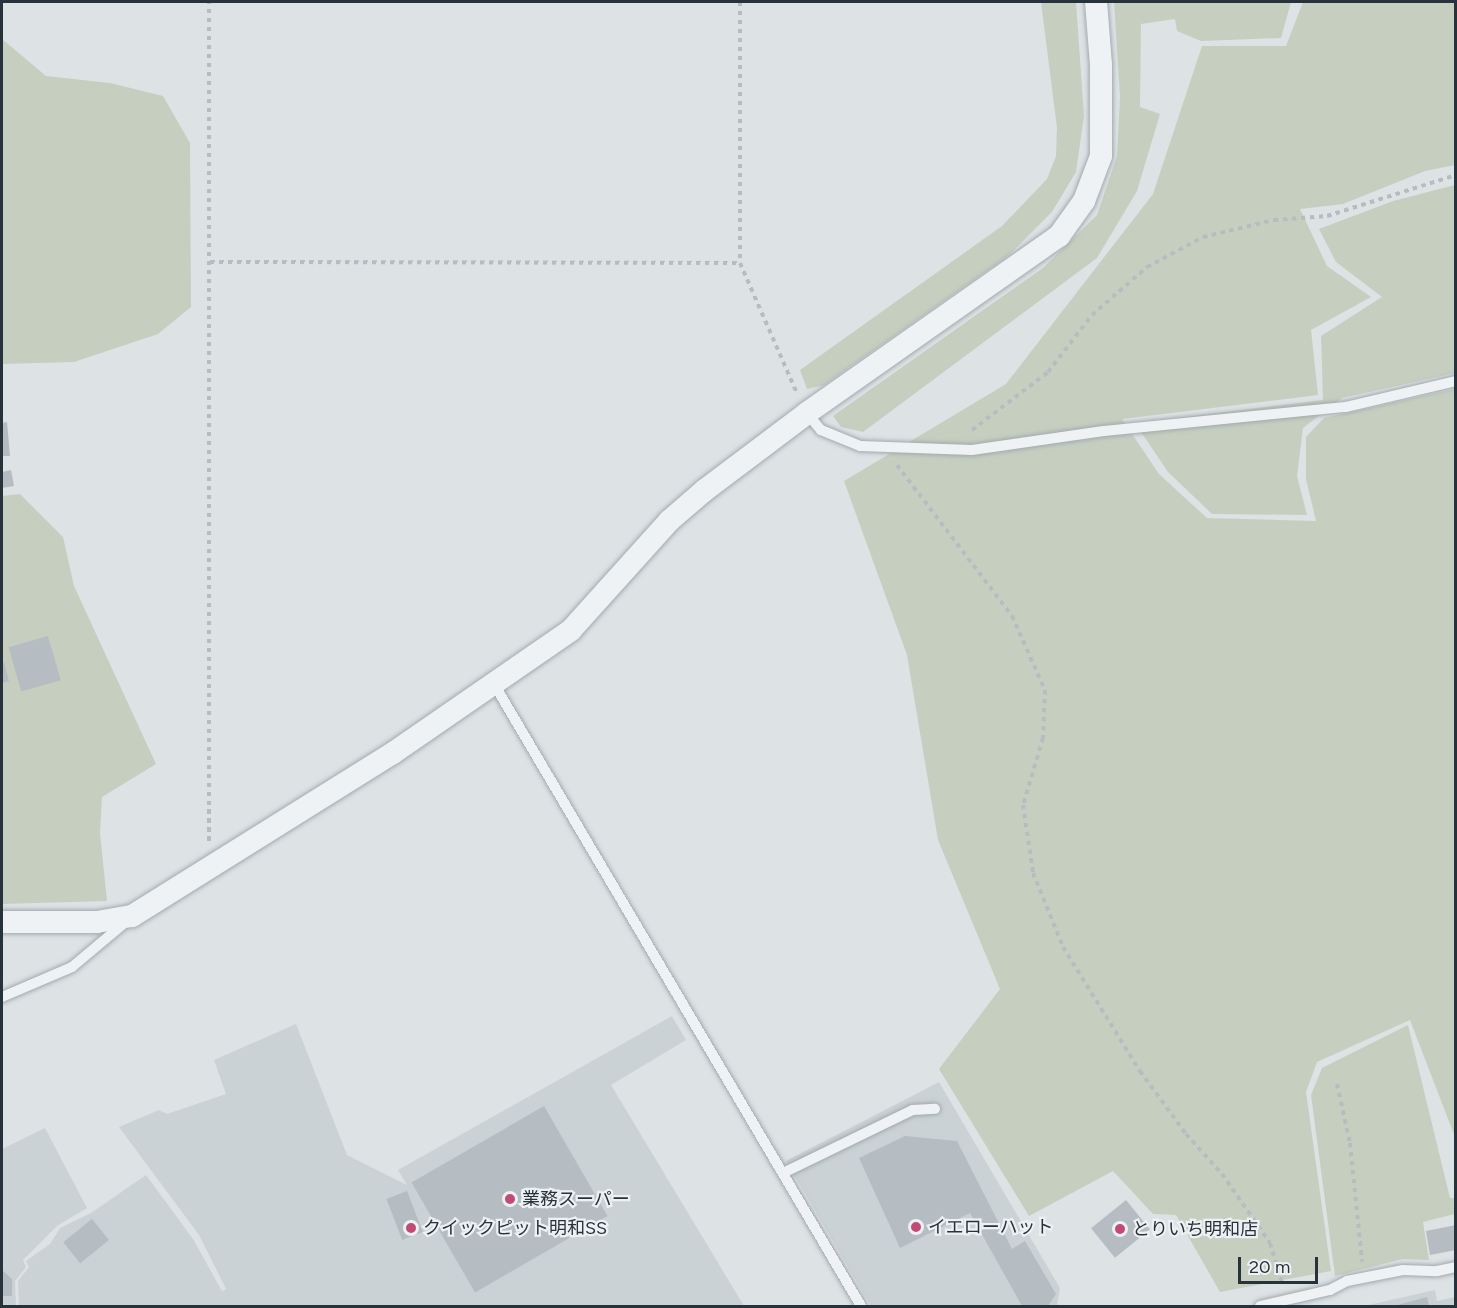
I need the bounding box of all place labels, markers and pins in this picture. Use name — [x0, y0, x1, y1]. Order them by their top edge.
place label: 業務スーパー — [522, 1188, 630, 1210]
marker: 業務スーパー — [503, 1192, 517, 1206]
place label: イエローハット — [928, 1216, 1054, 1238]
place label: クイックピット明和SS — [423, 1217, 607, 1239]
place label: とりいち明和店 — [1132, 1218, 1258, 1240]
marker: イエローハット — [909, 1220, 923, 1234]
marker: クイックピット明和SS — [404, 1221, 418, 1235]
marker: とりいち明和店 — [1113, 1222, 1127, 1236]

